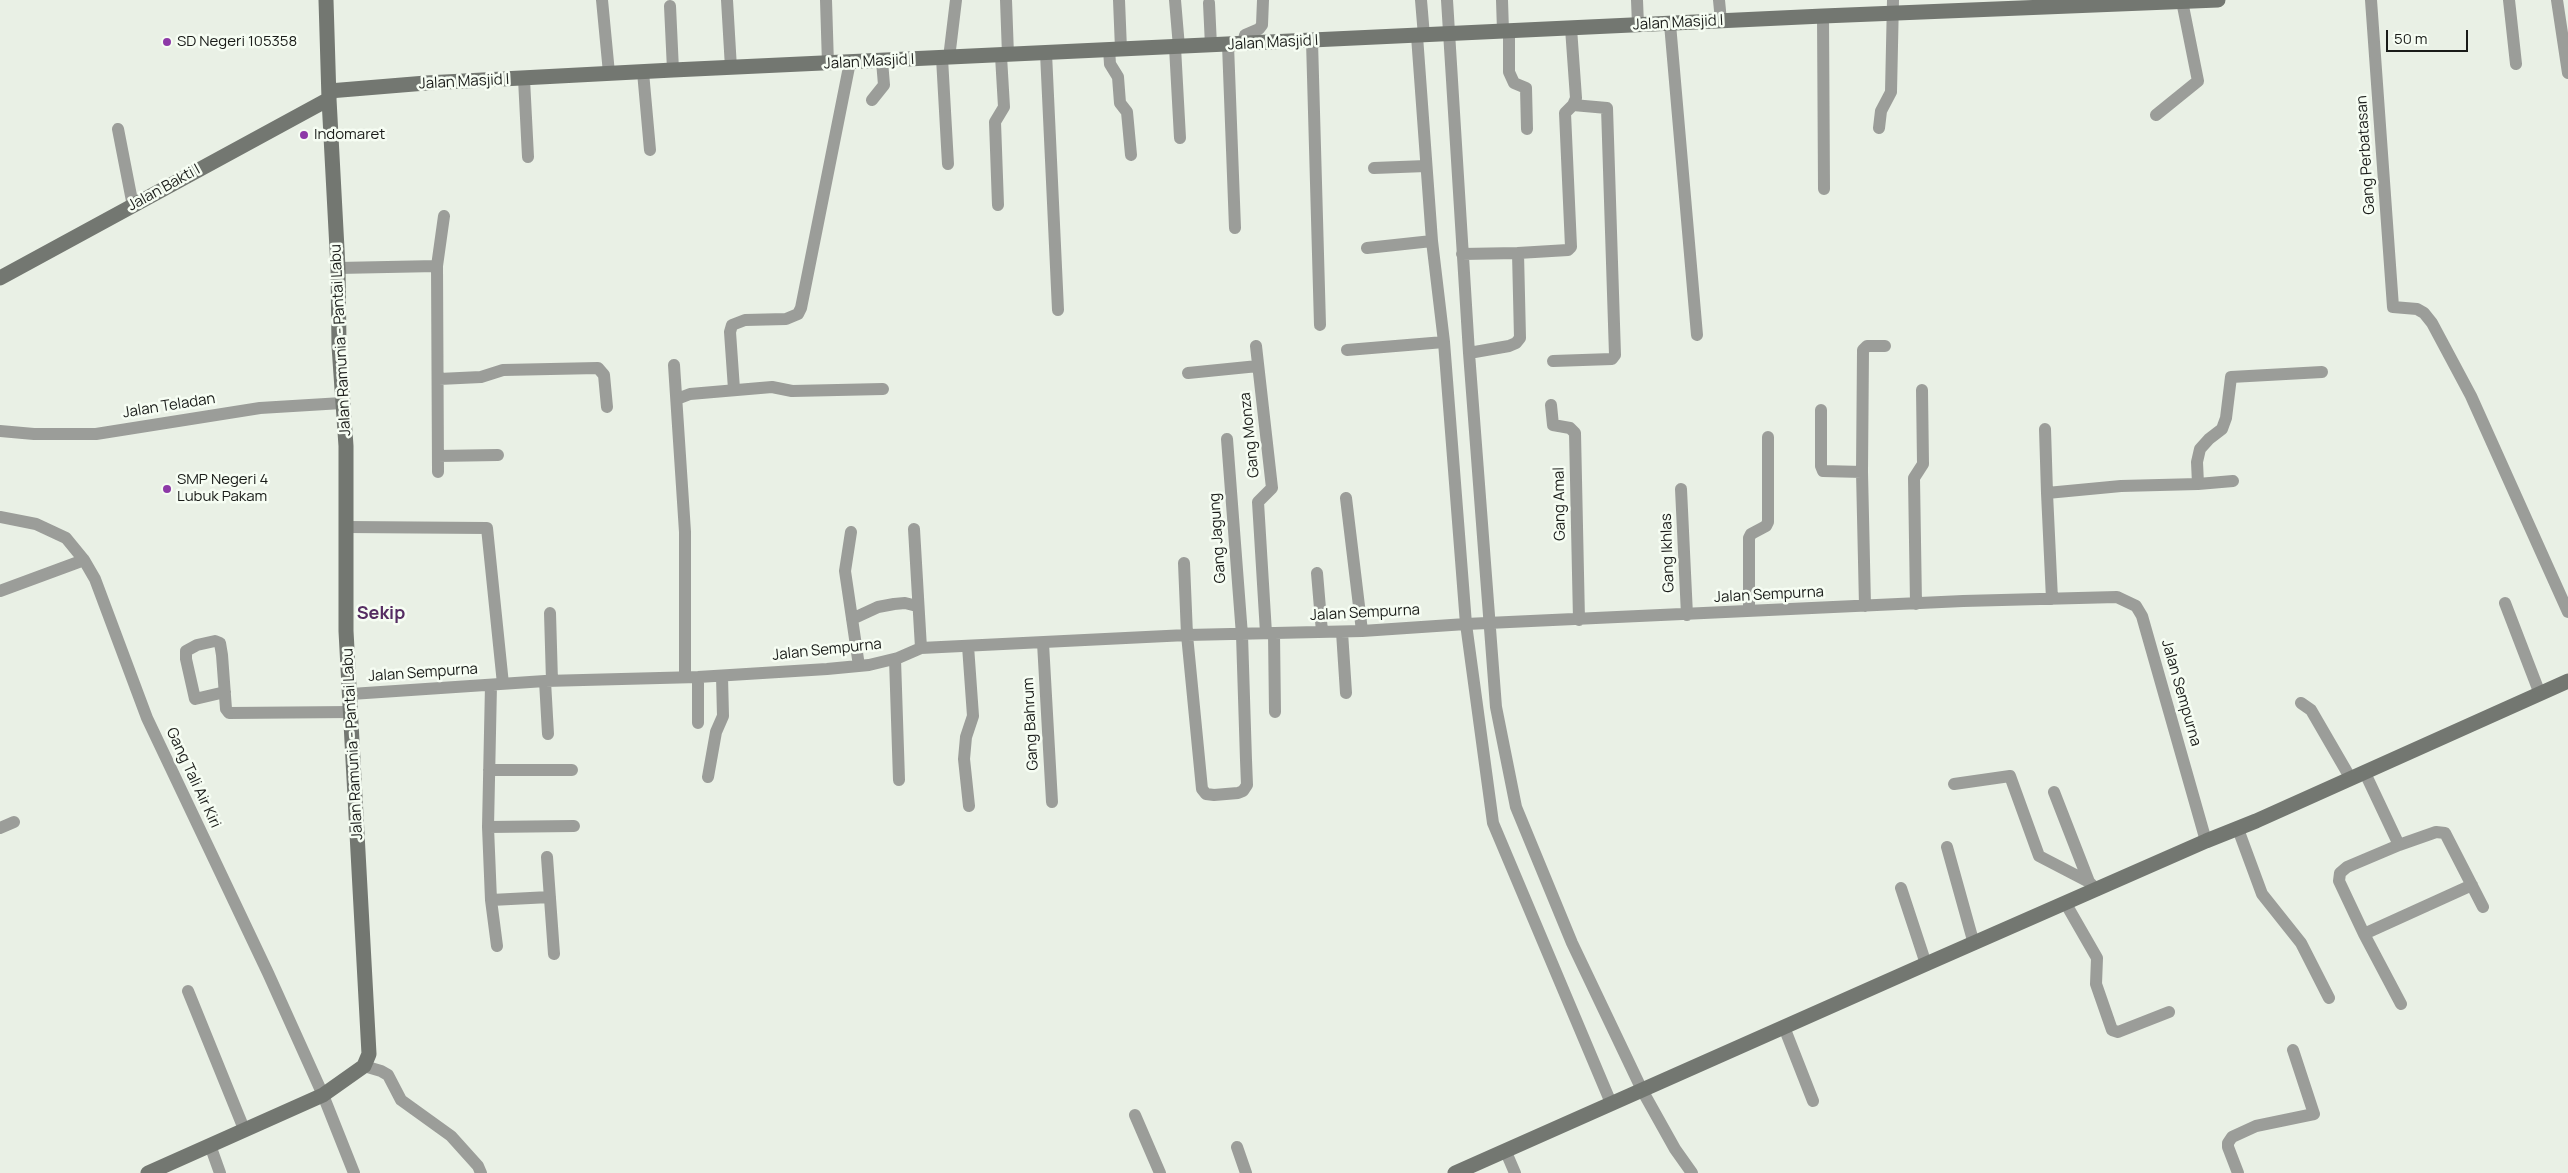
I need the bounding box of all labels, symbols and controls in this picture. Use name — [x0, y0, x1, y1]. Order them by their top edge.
street label: Jalan Masjid I — [1632, 12, 1724, 34]
scale bar — [2388, 20, 2470, 52]
text: 50 m — [2394, 28, 2428, 49]
street label: Jalan Masjid I — [1227, 32, 1319, 54]
place label: SD Negeri 105358 — [177, 33, 297, 51]
marker: SD Negeri 105358 — [161, 36, 173, 48]
street label: Jalan Masjid I — [823, 51, 915, 73]
street label: Jalan Masjid I — [418, 71, 510, 93]
street label: Gang Perbatasan — [2353, 95, 2379, 215]
place label: Indomaret — [314, 126, 385, 144]
marker: Indomaret — [298, 129, 310, 141]
street label: Jalan Bakti I — [125, 161, 203, 215]
street label: Jalan Ramunia - Pantai Labu — [327, 244, 355, 436]
street label: Jalan Teladan — [121, 390, 217, 422]
street label: Gang Monza — [1237, 391, 1263, 479]
street label: Gang Amal — [1550, 467, 1570, 541]
place label: SMP Negeri 4 Lubuk Pakam — [177, 471, 268, 506]
marker: SMP Negeri 4 Lubuk Pakam — [161, 483, 173, 495]
street label: Gang Jagung — [1206, 492, 1230, 584]
street label: Gang Ikhlas — [1658, 513, 1678, 593]
street label: Jalan Sempurna — [1714, 583, 1824, 607]
street label: Jalan Sempurna — [1310, 601, 1420, 625]
district label: Sekip — [357, 603, 405, 625]
street label: Jalan Sempurna — [771, 635, 883, 665]
street label: Jalan Sempurna — [2157, 638, 2205, 748]
street label: Jalan Ramunia - Pantai Labu — [339, 648, 367, 840]
street label: Jalan Sempurna — [368, 660, 478, 686]
street label: Gang Bahrum — [1020, 677, 1042, 771]
street label: Gang Tali Air Kiri — [162, 725, 224, 831]

